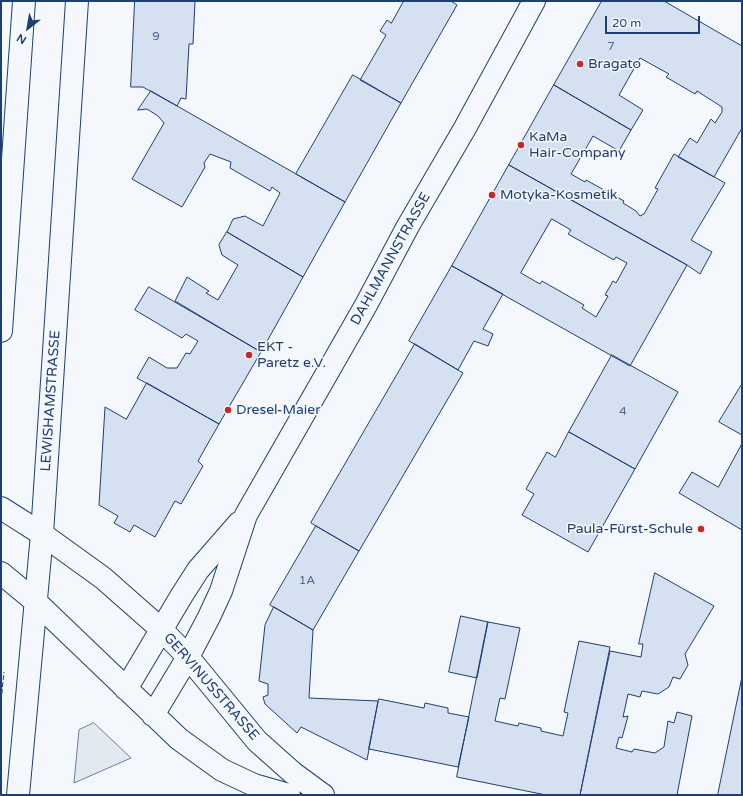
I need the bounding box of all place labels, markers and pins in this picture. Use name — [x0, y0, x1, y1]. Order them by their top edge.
place label: Bragato — [588, 56, 641, 72]
marker: Bragato — [575, 59, 585, 69]
place label: KaMa Hair-Company — [529, 129, 625, 162]
marker: KaMa Hair-Company — [516, 140, 526, 150]
place label: Motyka-Kosmetik — [500, 187, 618, 203]
marker: Motyka-Kosmetik — [487, 190, 497, 200]
place label: EKT - Paretz e.V. — [257, 339, 326, 372]
marker: EKT - Paretz e.V. — [244, 350, 254, 360]
place label: Dresel-Maier — [236, 402, 321, 418]
marker: Dresel-Maier — [223, 405, 233, 415]
place label: Paula-Fürst-Schule — [567, 521, 693, 537]
marker: Paula-Fürst-Schule — [696, 524, 706, 534]

